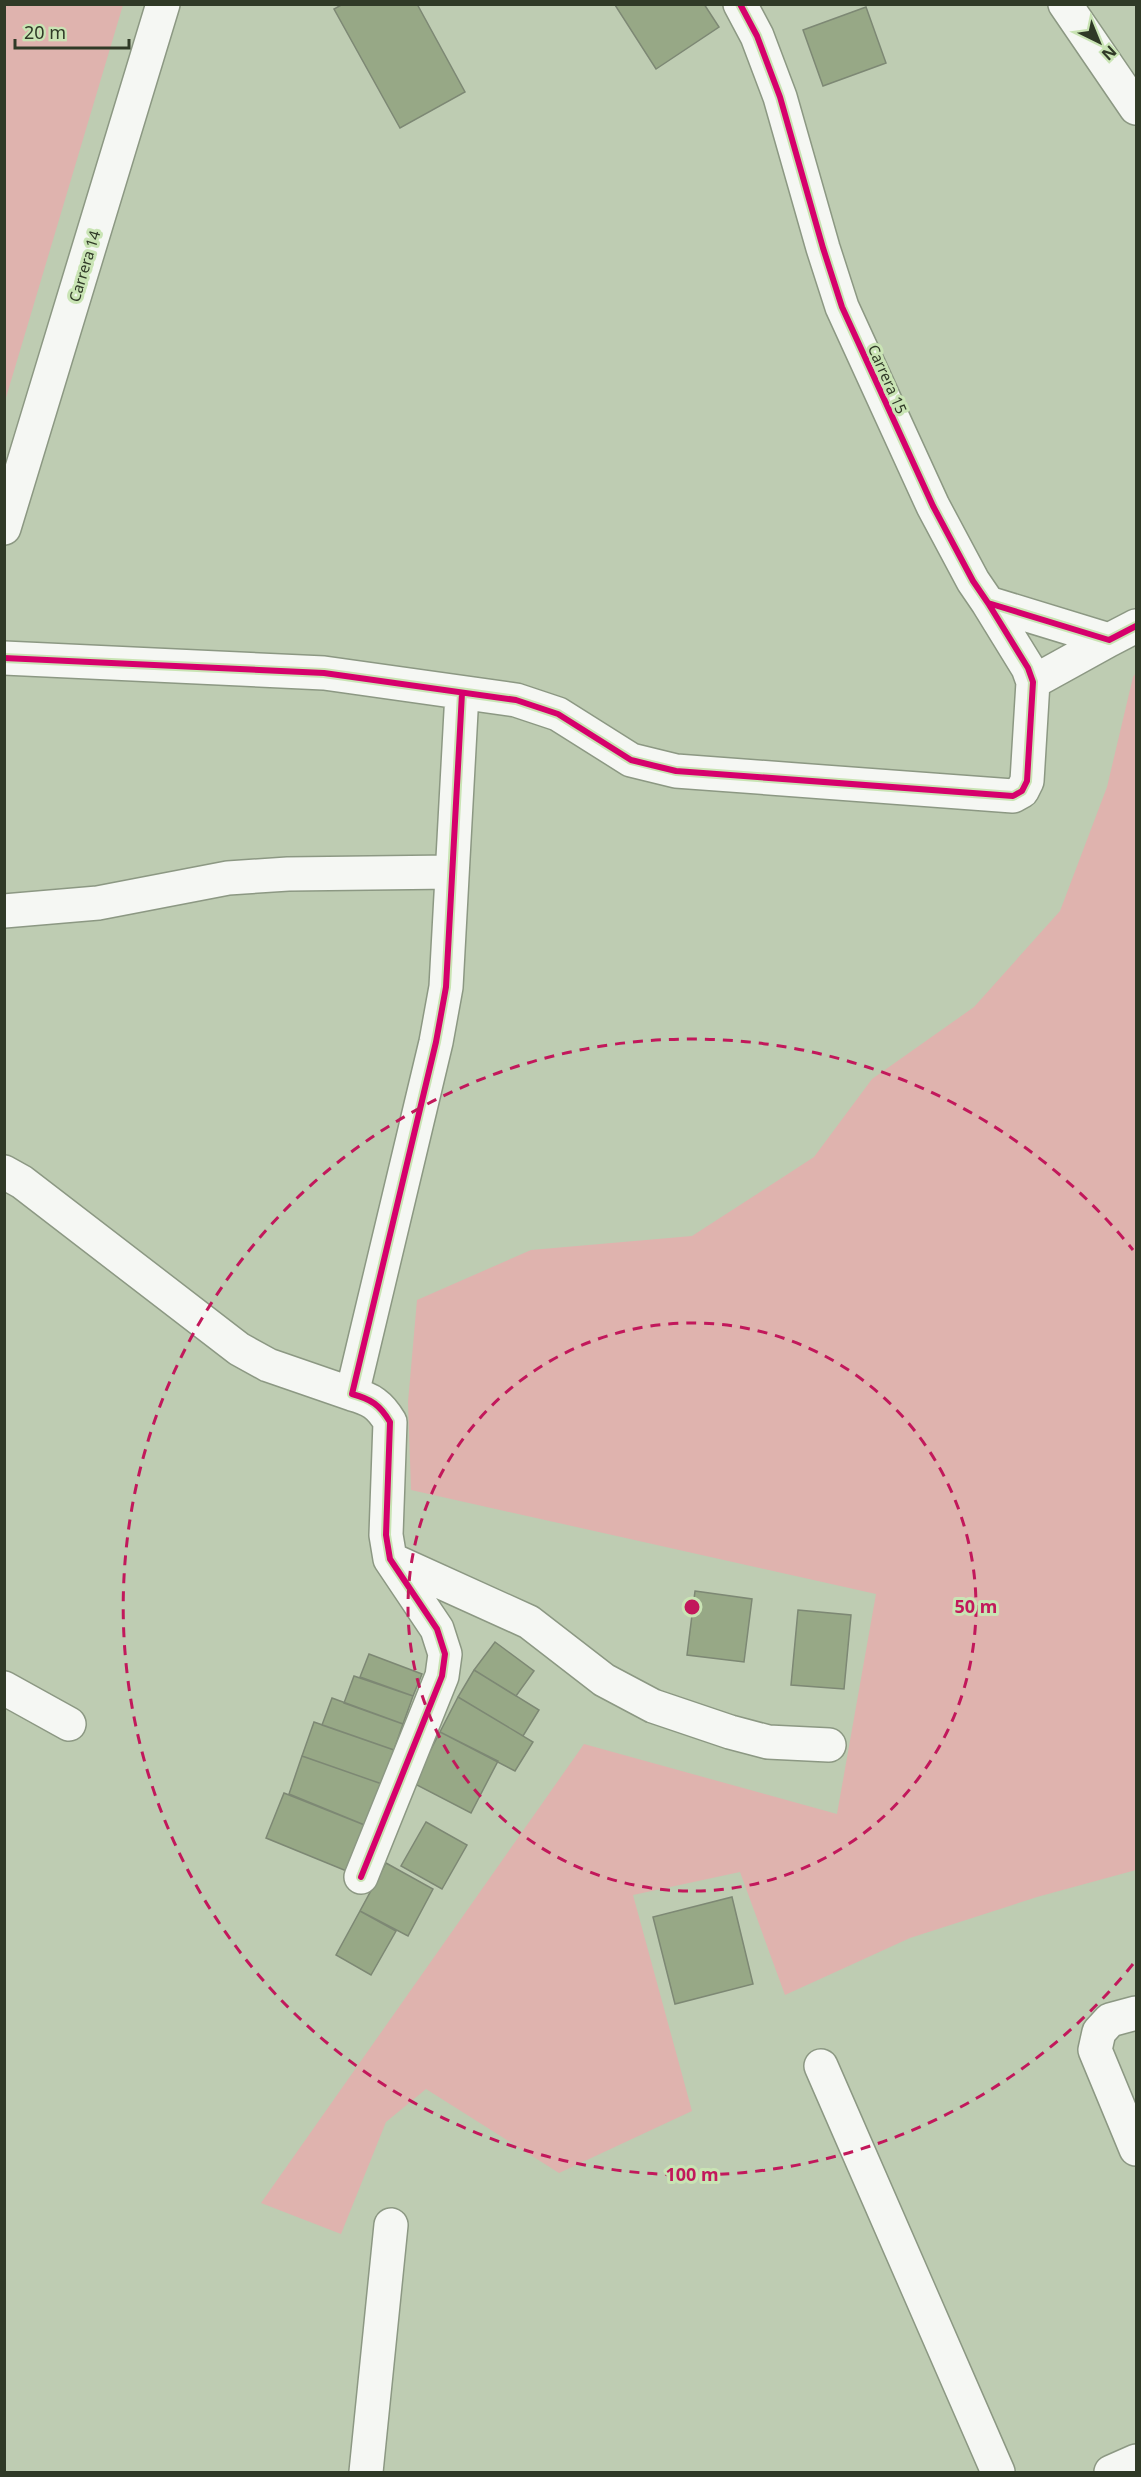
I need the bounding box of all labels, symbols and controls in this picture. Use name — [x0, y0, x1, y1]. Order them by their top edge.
scale bar — [15, 12, 129, 50]
north arrow — [1069, 12, 1129, 72]
text: 20 m — [24, 20, 66, 44]
text: N — [1097, 40, 1121, 65]
street label: Carrera 14 — [64, 227, 104, 304]
street label: Carrera 15 — [864, 341, 912, 417]
text: 50 m — [955, 1594, 997, 1618]
centre of rings — [682, 1597, 702, 1617]
text: 100 m — [665, 2162, 719, 2186]

